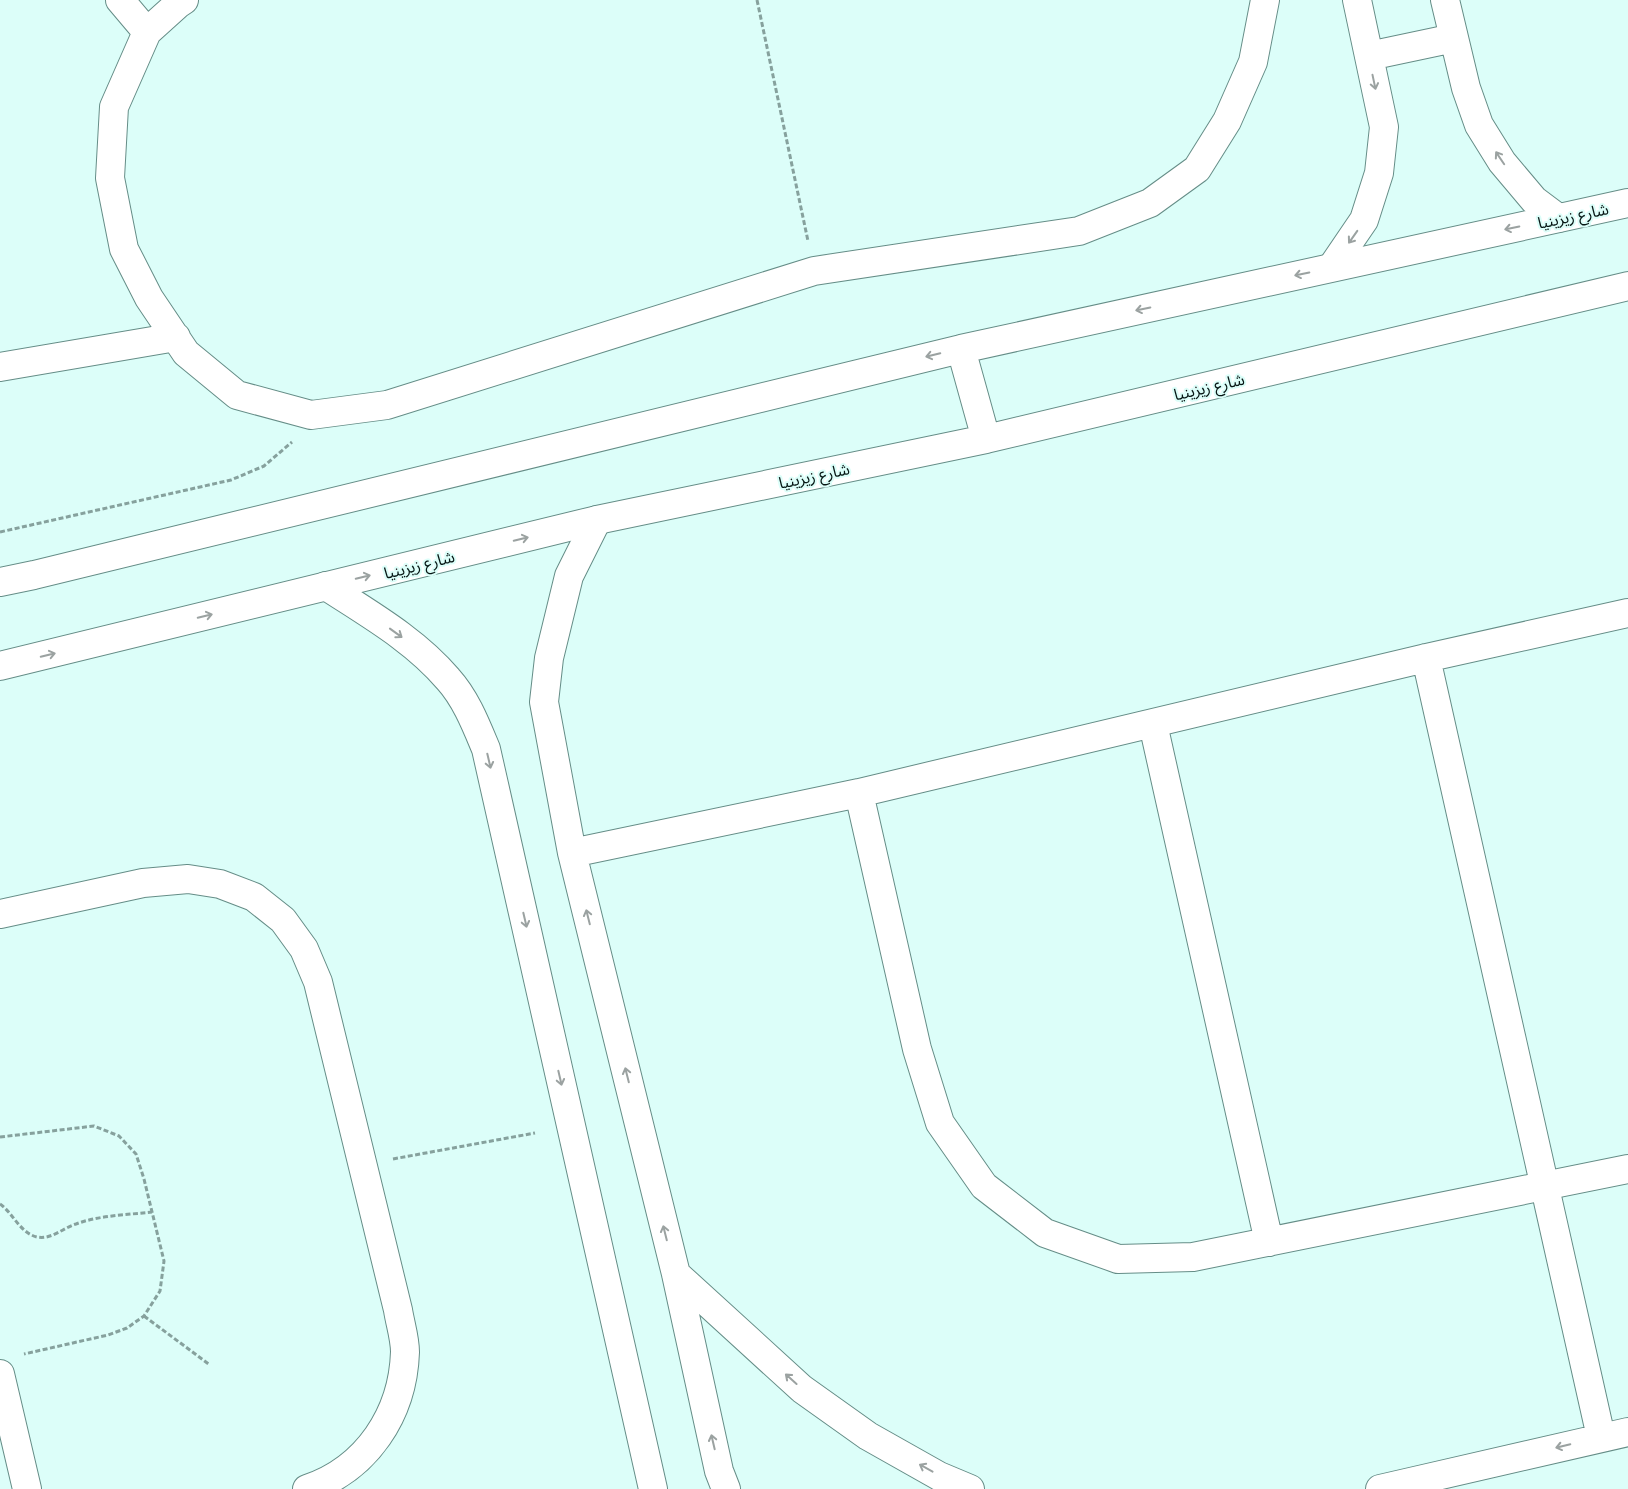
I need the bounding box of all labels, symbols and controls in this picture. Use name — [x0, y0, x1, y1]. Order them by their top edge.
one-way arrow — [1370, 74, 1379, 90]
one-way arrow — [1495, 152, 1505, 166]
street label: شارع زيزينيا — [1536, 197, 1611, 236]
one-way arrow — [1504, 224, 1520, 233]
one-way arrow — [1347, 230, 1357, 244]
one-way arrow — [1294, 270, 1310, 279]
one-way arrow — [1136, 305, 1152, 314]
one-way arrow — [926, 351, 942, 360]
street label: شارع زيزينيا — [1172, 368, 1247, 407]
street label: شارع زيزينيا — [777, 457, 852, 496]
one-way arrow — [513, 534, 529, 543]
street label: شارع زيزينيا — [381, 545, 457, 586]
one-way arrow — [355, 572, 371, 581]
one-way arrow — [197, 611, 213, 620]
one-way arrow — [389, 627, 402, 638]
one-way arrow — [39, 650, 55, 659]
one-way arrow — [485, 753, 494, 769]
one-way arrow — [583, 909, 592, 925]
one-way arrow — [520, 911, 530, 927]
one-way arrow — [622, 1067, 631, 1083]
one-way arrow — [556, 1070, 565, 1086]
one-way arrow — [660, 1225, 669, 1241]
one-way arrow — [784, 1373, 797, 1385]
one-way arrow — [708, 1435, 717, 1451]
one-way arrow — [1556, 1442, 1572, 1451]
one-way arrow — [919, 1463, 933, 1473]

